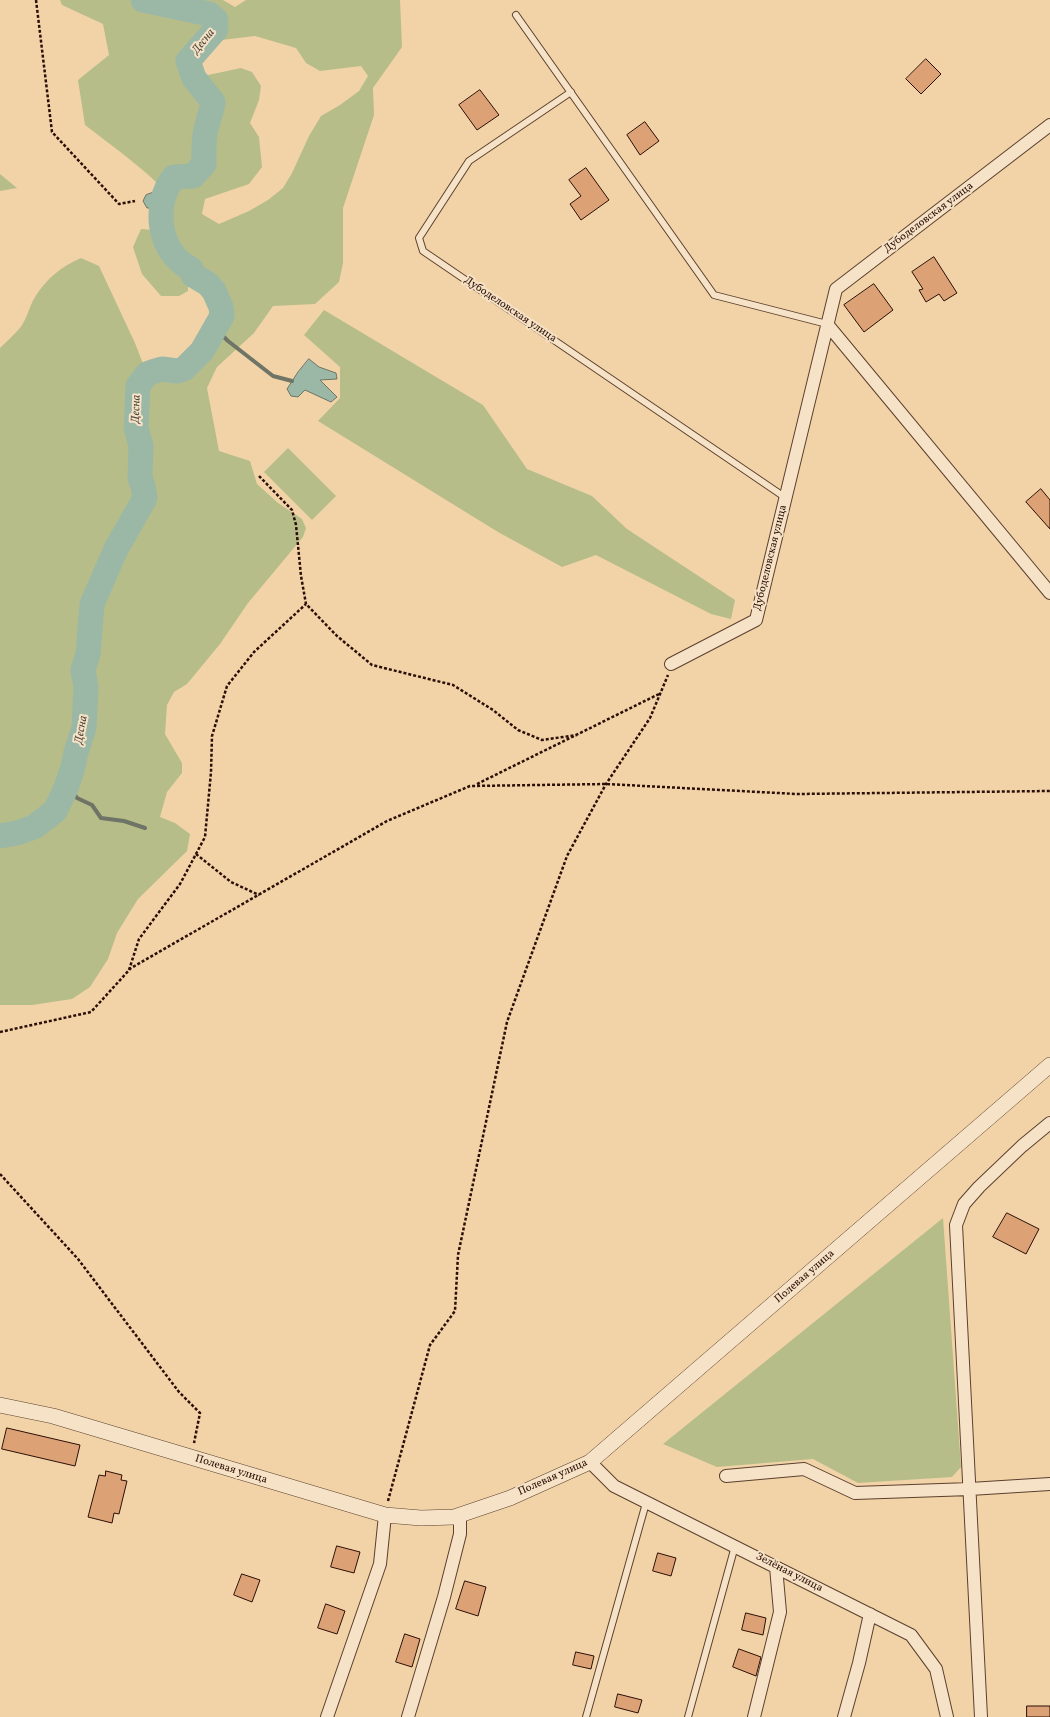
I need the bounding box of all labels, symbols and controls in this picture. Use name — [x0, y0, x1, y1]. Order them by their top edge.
water label: Десна — [189, 26, 219, 58]
street label: Дубоделовская улица — [882, 180, 976, 256]
street label: Дубоделовская улица — [461, 274, 559, 346]
water label: Десна — [129, 394, 145, 424]
street label: Дубоделовская улица — [751, 504, 791, 612]
water label: Десна — [72, 715, 92, 745]
street label: Полевая улица — [772, 1247, 838, 1307]
street label: Полевая улица — [193, 1453, 269, 1487]
street label: Полевая улица — [516, 1457, 590, 1499]
street label: Зелёная улица — [753, 1550, 825, 1596]

